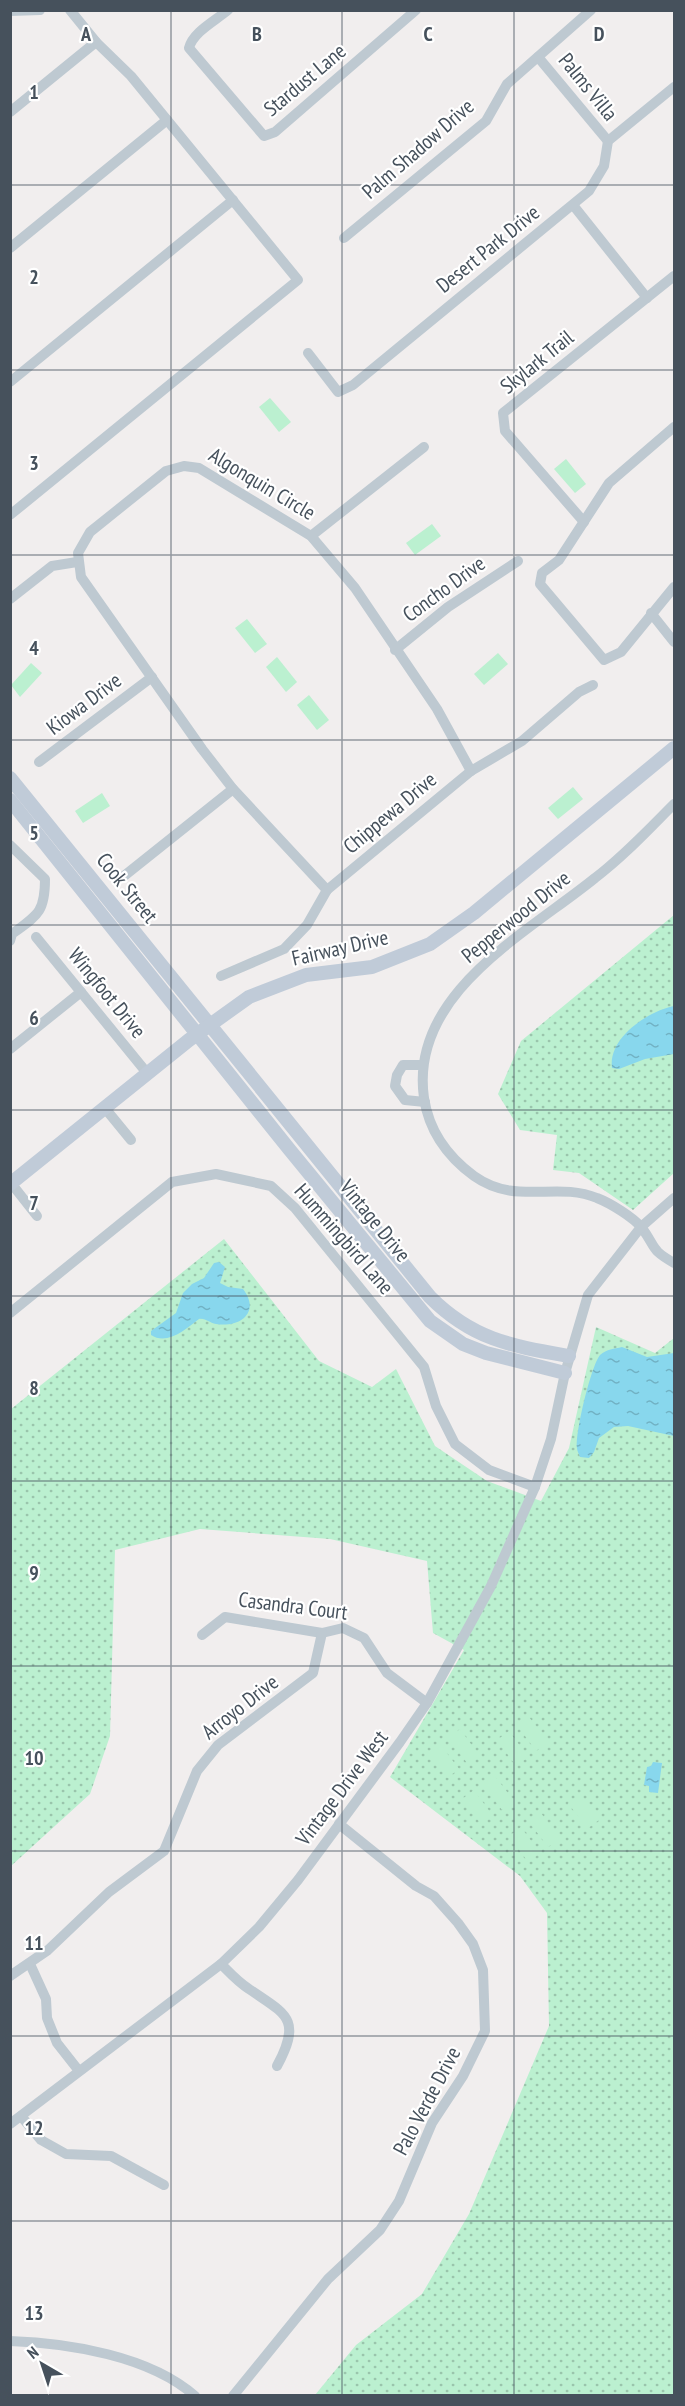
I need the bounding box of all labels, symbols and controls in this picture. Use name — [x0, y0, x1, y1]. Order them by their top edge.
text: A — [80, 21, 92, 47]
text: B — [252, 21, 262, 47]
text: C — [423, 21, 433, 47]
text: D — [594, 21, 605, 47]
street label: Stardust Lane — [258, 37, 351, 122]
street label: Palms Villa — [553, 47, 624, 126]
text: 1 — [29, 79, 39, 105]
street label: Palm Shadow Drive — [356, 93, 479, 205]
street label: Desert Park Drive — [431, 199, 545, 299]
text: 2 — [29, 264, 39, 290]
street label: Skylark Trail — [494, 324, 579, 399]
street label: Algonquin Circle — [204, 441, 320, 526]
text: 3 — [29, 450, 39, 476]
street label: Concho Drive — [397, 550, 490, 628]
text: 4 — [29, 635, 39, 661]
street label: Kiowa Drive — [41, 667, 127, 741]
street label: Chippewa Drive — [337, 766, 442, 859]
text: 5 — [29, 820, 39, 846]
street label: Cook Street — [91, 847, 164, 929]
street label: Pepperwood Drive — [456, 864, 576, 969]
street label: Fairway Drive — [289, 923, 391, 972]
street label: Wingfoot Drive — [63, 942, 152, 1043]
text: 6 — [29, 1005, 39, 1031]
street label: Vintage Drive — [333, 1173, 417, 1267]
street label: Hummingbird Lane — [289, 1178, 400, 1300]
text: 7 — [29, 1190, 39, 1216]
text: 8 — [29, 1375, 39, 1401]
text: 9 — [29, 1560, 39, 1586]
street label: Casandra Court — [237, 1585, 349, 1626]
street label: Arroyo Drive — [196, 1668, 283, 1745]
street label: Vintage Drive West — [289, 1725, 394, 1851]
text: 10 — [24, 1745, 44, 1771]
text: 11 — [24, 1930, 44, 1956]
street label: Palo Verde Drive — [387, 2042, 466, 2160]
text: 12 — [24, 2115, 44, 2141]
text: 13 — [24, 2300, 44, 2326]
north arrow — [12, 2334, 72, 2394]
text: N — [23, 2342, 42, 2363]

